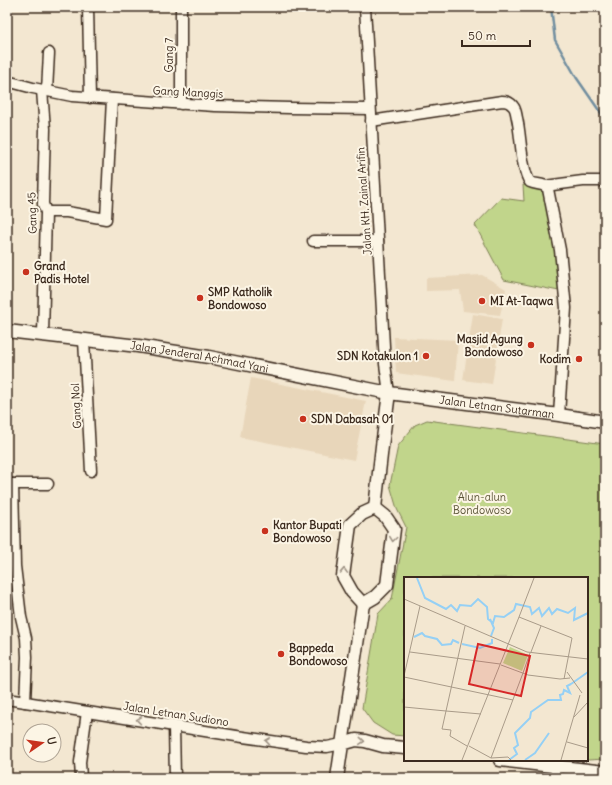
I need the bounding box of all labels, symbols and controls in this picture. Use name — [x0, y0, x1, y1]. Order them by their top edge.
scale bar — [462, 22, 530, 48]
text: 50 m — [468, 28, 497, 43]
street label: Gang 7 — [162, 37, 176, 72]
street label: Gang Manggis — [152, 83, 224, 101]
street label: Jalan KH. Zainal Arifin — [353, 147, 375, 255]
street label: Gang 45 — [24, 192, 40, 234]
place label: Grand Padis Hotel — [34, 259, 89, 286]
marker: Grand Padis Hotel — [21, 267, 31, 277]
place label: SMP Katholik Bondowoso — [208, 285, 272, 312]
marker: SMP Katholik Bondowoso — [195, 293, 205, 303]
place label: MI At-Taqwa — [490, 294, 554, 309]
marker: MI At-Taqwa — [477, 296, 487, 306]
place label: Masjid Agung Bondowoso — [457, 332, 523, 359]
street label: Jalan Jenderal Achmad Yani — [129, 338, 270, 376]
marker: Masjid Agung Bondowoso — [526, 340, 536, 350]
place label: SDN Kotakulon 1 — [337, 349, 418, 363]
marker: SDN Kotakulon 1 — [421, 351, 431, 361]
place label: Kodim — [540, 352, 571, 366]
marker: Kodim — [574, 354, 584, 364]
street label: Gang Nol — [68, 383, 84, 429]
street label: Jalan Letnan Sutarman — [438, 393, 555, 421]
place label: SDN Dabasah 01 — [311, 412, 393, 426]
marker: SDN Dabasah 01 — [298, 414, 308, 424]
park label: Alun-alun Bondowoso — [453, 490, 511, 517]
place label: Kantor Bupati Bondowoso — [273, 518, 342, 545]
marker: Kantor Bupati Bondowoso — [260, 526, 270, 536]
one-way arrow — [389, 536, 398, 543]
one-way arrow — [340, 568, 348, 574]
inset map — [404, 577, 588, 761]
place label: Bappeda Bondowoso — [289, 641, 347, 668]
marker: Bappeda Bondowoso — [276, 649, 286, 659]
street label: Jalan Letnan Sudiono — [122, 699, 230, 729]
one-way arrow — [136, 717, 142, 725]
north arrow — [22, 723, 62, 763]
text: U — [44, 736, 59, 746]
one-way arrow — [265, 736, 271, 745]
one-way arrow — [359, 736, 365, 745]

